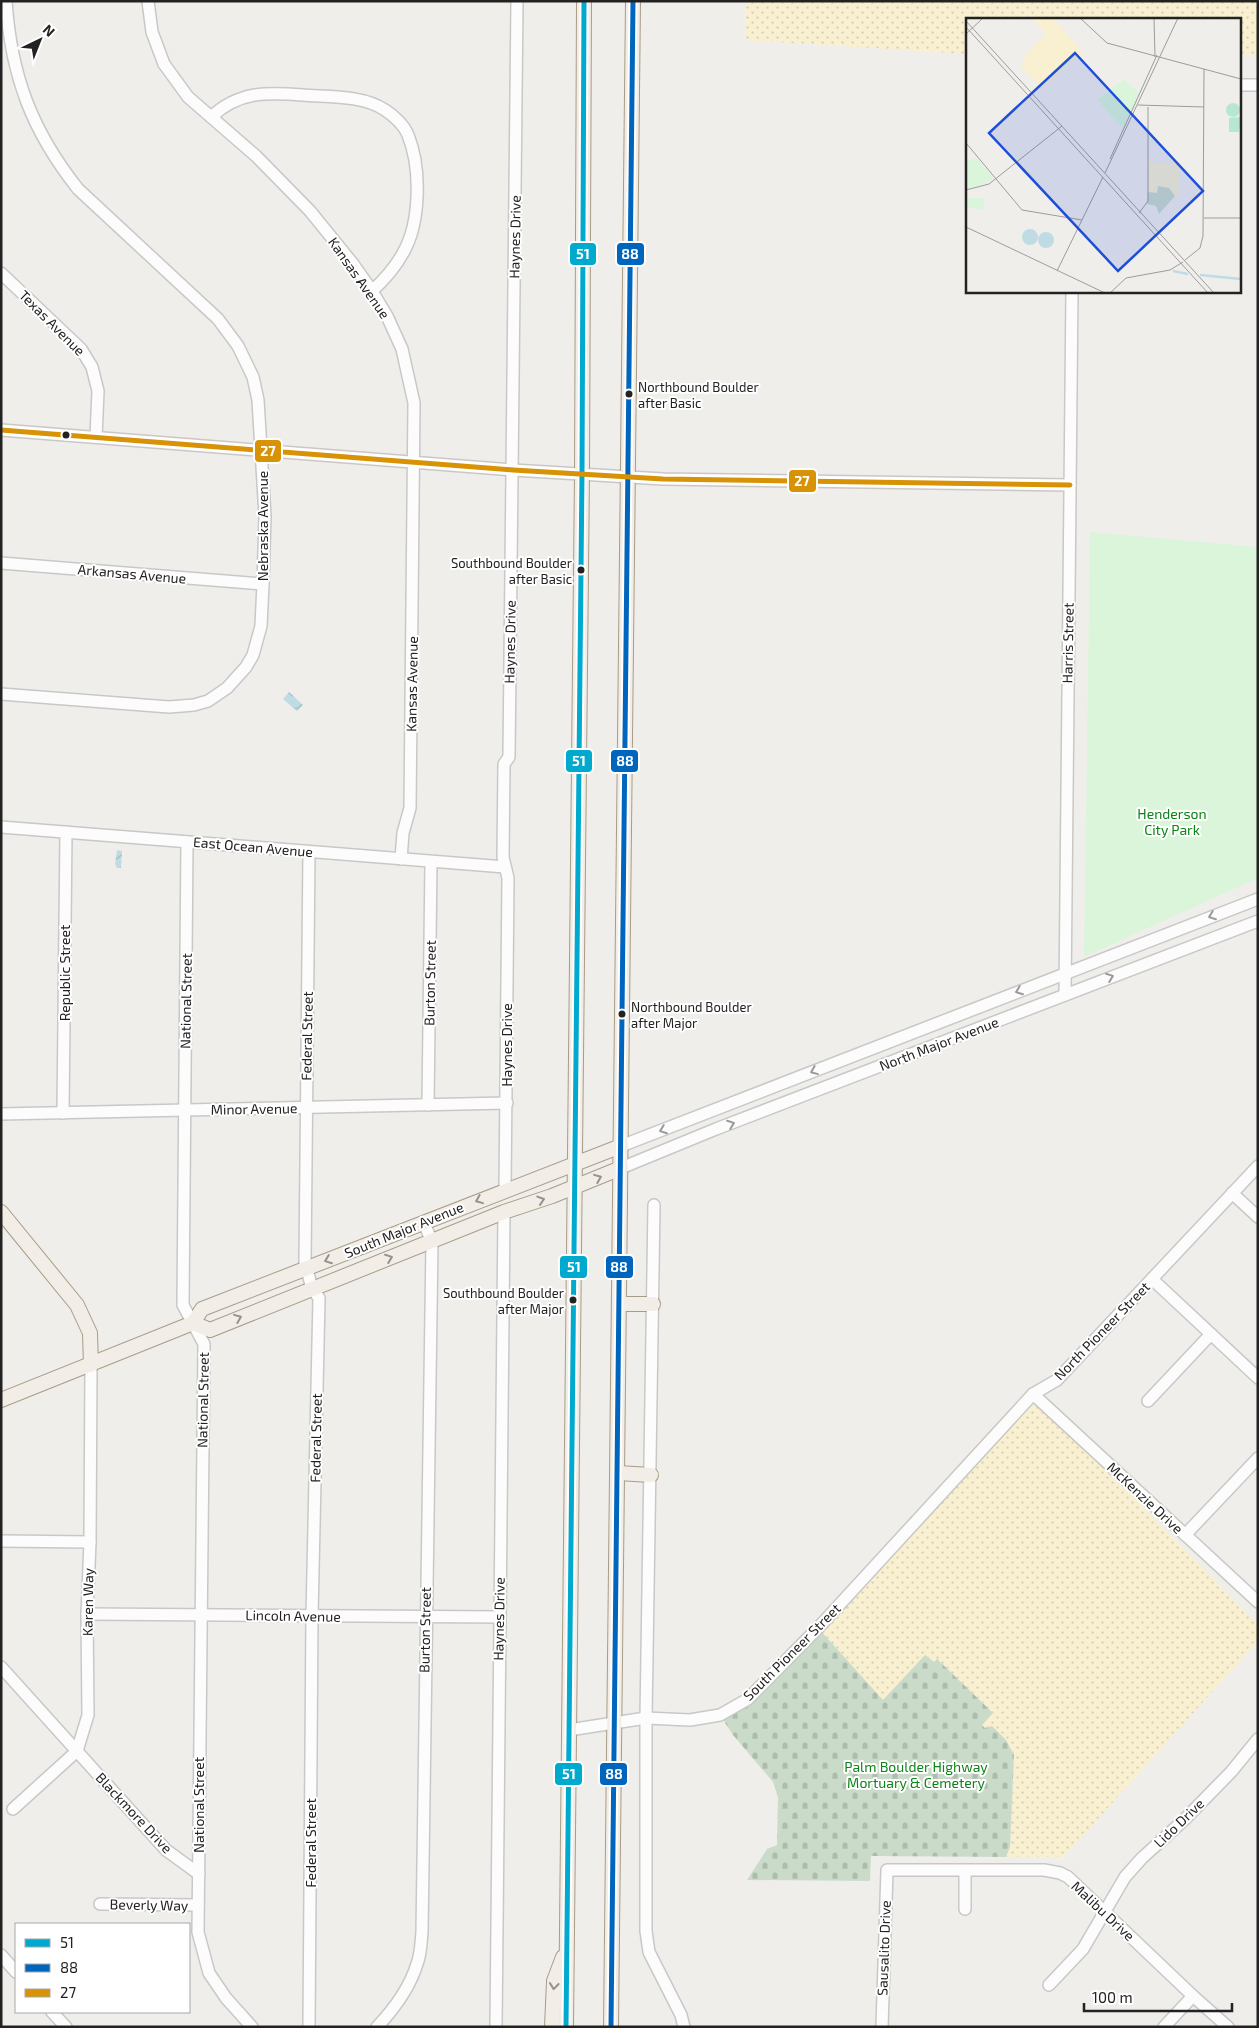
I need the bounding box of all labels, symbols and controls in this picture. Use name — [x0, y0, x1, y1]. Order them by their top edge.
north arrow — [15, 15, 65, 65]
inset map — [966, 18, 1242, 292]
text: N — [40, 20, 59, 40]
street label: Haynes Drive — [505, 195, 524, 279]
street label: Kansas Avenue — [325, 234, 394, 322]
line badge: 51 — [569, 242, 597, 266]
line badge: 88 — [616, 242, 645, 266]
text: 51 — [576, 245, 590, 262]
text: 88 — [621, 245, 639, 262]
street label: Texas Avenue — [16, 286, 89, 359]
place label: Northbound Boulder after Basic — [638, 379, 759, 411]
marker: Northbound Boulder after Basic — [624, 389, 634, 399]
unlabelled marker — [61, 430, 71, 440]
line badge: 27 — [254, 439, 282, 463]
text: 27 — [260, 442, 276, 459]
line badge: 27 — [788, 469, 817, 493]
street label: Nebraska Avenue — [254, 471, 271, 581]
text: 27 — [794, 472, 810, 489]
place label: Southbound Boulder after Basic — [451, 555, 572, 587]
street label: Arkansas Avenue — [77, 560, 187, 587]
marker: Southbound Boulder after Basic — [576, 565, 586, 575]
street label: Haynes Drive — [500, 600, 519, 684]
street label: Harris Street — [1058, 602, 1077, 684]
street label: Kansas Avenue — [402, 636, 421, 732]
line badge: 51 — [565, 749, 593, 773]
line badge: 88 — [610, 749, 639, 773]
text: 51 — [572, 752, 586, 769]
text: 88 — [616, 752, 634, 769]
park label: Henderson City Park — [1137, 805, 1207, 838]
street label: East Ocean Avenue — [192, 833, 314, 860]
one-way arrow — [1208, 910, 1217, 921]
street label: Republic Street — [56, 925, 73, 1021]
street label: Burton Street — [420, 940, 439, 1026]
street label: National Street — [176, 953, 195, 1049]
one-way arrow — [1105, 973, 1114, 983]
one-way arrow — [1015, 984, 1024, 995]
street label: Federal Street — [297, 991, 316, 1081]
place label: Northbound Boulder after Major — [631, 999, 752, 1031]
street label: Haynes Drive — [498, 1003, 515, 1087]
marker: Northbound Boulder after Major — [617, 1009, 627, 1019]
street label: North Major Avenue — [877, 1013, 1001, 1074]
one-way arrow — [810, 1065, 819, 1076]
street label: Minor Avenue — [210, 1099, 298, 1118]
one-way arrow — [726, 1119, 735, 1130]
one-way arrow — [659, 1124, 668, 1134]
one-way arrow — [593, 1174, 601, 1184]
one-way arrow — [475, 1194, 484, 1205]
one-way arrow — [536, 1195, 545, 1205]
street label: South Major Avenue — [342, 1198, 466, 1261]
one-way arrow — [324, 1254, 333, 1264]
one-way arrow — [385, 1254, 393, 1264]
line badge: 51 — [559, 1255, 588, 1279]
line badge: 88 — [605, 1255, 634, 1279]
text: 51 — [567, 1258, 581, 1275]
text: 88 — [610, 1258, 628, 1275]
street label: North Pioneer Street — [1050, 1278, 1153, 1383]
place label: Southbound Boulder after Major — [443, 1285, 564, 1317]
marker: Southbound Boulder after Major — [568, 1295, 578, 1305]
one-way arrow — [234, 1314, 242, 1324]
street label: National Street — [193, 1352, 212, 1448]
street label: Federal Street — [306, 1393, 325, 1483]
street label: McKenzie Drive — [1104, 1458, 1187, 1537]
street label: Karen Way — [78, 1567, 97, 1636]
street label: Haynes Drive — [489, 1577, 508, 1661]
street label: Burton Street — [415, 1587, 434, 1673]
street label: South Pioneer Street — [739, 1599, 844, 1704]
street label: Lincoln Avenue — [245, 1606, 341, 1625]
street label: National Street — [190, 1757, 207, 1853]
park label: Palm Boulder Highway Mortuary & Cemetery — [844, 1758, 988, 1791]
line badge: 51 — [554, 1762, 583, 1786]
line badge: 88 — [599, 1762, 628, 1786]
text: 51 — [562, 1765, 576, 1782]
text: 88 — [605, 1765, 623, 1782]
street label: Blackmore Drive — [93, 1769, 176, 1856]
street label: Lido Drive — [1150, 1795, 1207, 1851]
street label: Federal Street — [302, 1798, 319, 1888]
street label: Malibu Drive — [1068, 1877, 1138, 1944]
street label: Beverly Way — [110, 1895, 189, 1914]
street label: Sausalito Drive — [873, 1900, 894, 1996]
legend — [15, 1923, 190, 2013]
text: 51 — [60, 1933, 74, 1951]
text: 88 — [60, 1958, 78, 1976]
scale bar — [1084, 1980, 1232, 2012]
one-way arrow — [549, 1982, 560, 1990]
text: 27 — [60, 1983, 76, 2001]
text: 100 m — [1092, 1988, 1133, 2006]

